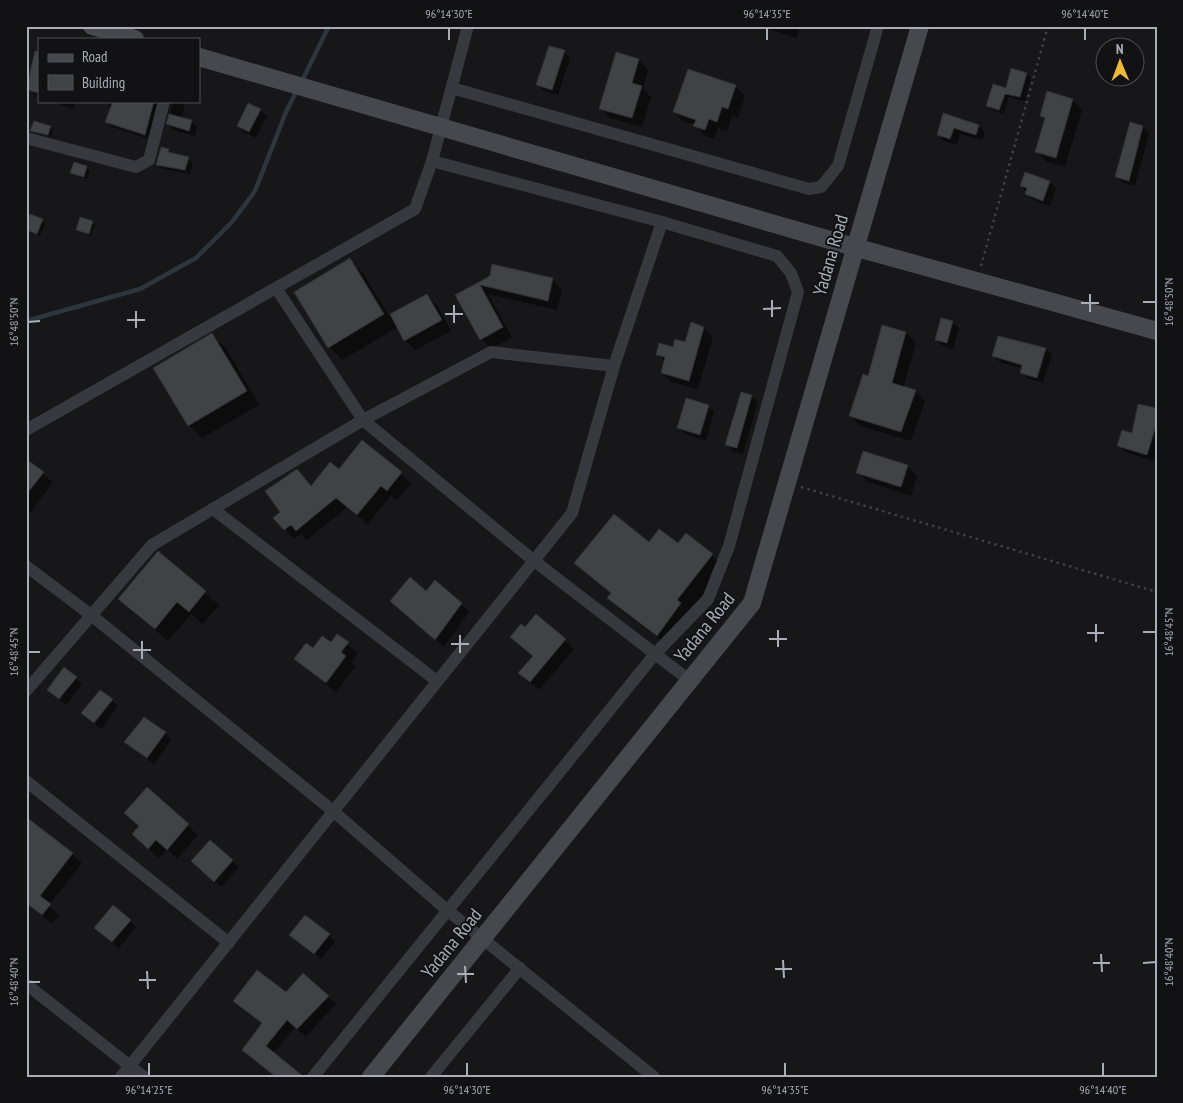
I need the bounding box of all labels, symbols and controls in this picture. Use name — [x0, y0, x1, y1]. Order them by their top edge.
text: 96°14'30"E — [425, 6, 473, 21]
text: 96°14'35"E — [743, 6, 791, 21]
text: 96°14'40"E — [1061, 6, 1109, 21]
legend — [38, 38, 200, 102]
north arrow — [1096, 38, 1146, 88]
text: N — [1116, 40, 1124, 58]
text: Road — [82, 47, 108, 66]
text: Building — [82, 73, 125, 92]
street label: Yadana Road — [807, 212, 853, 298]
text: 16°48'50"N — [1161, 278, 1176, 326]
text: 16°48'50"N — [6, 298, 21, 346]
street label: Yadana Road — [668, 587, 740, 667]
text: 16°48'45"N — [1161, 608, 1176, 656]
text: 16°48'45"N — [6, 628, 21, 676]
street label: Yadana Road — [415, 903, 487, 983]
text: 16°48'40"N — [1161, 938, 1176, 986]
text: 16°48'40"N — [6, 958, 21, 1006]
text: 96°14'25"E — [125, 1082, 173, 1097]
text: 96°14'30"E — [443, 1082, 491, 1097]
text: 96°14'35"E — [761, 1082, 809, 1097]
text: 96°14'40"E — [1079, 1082, 1127, 1097]

